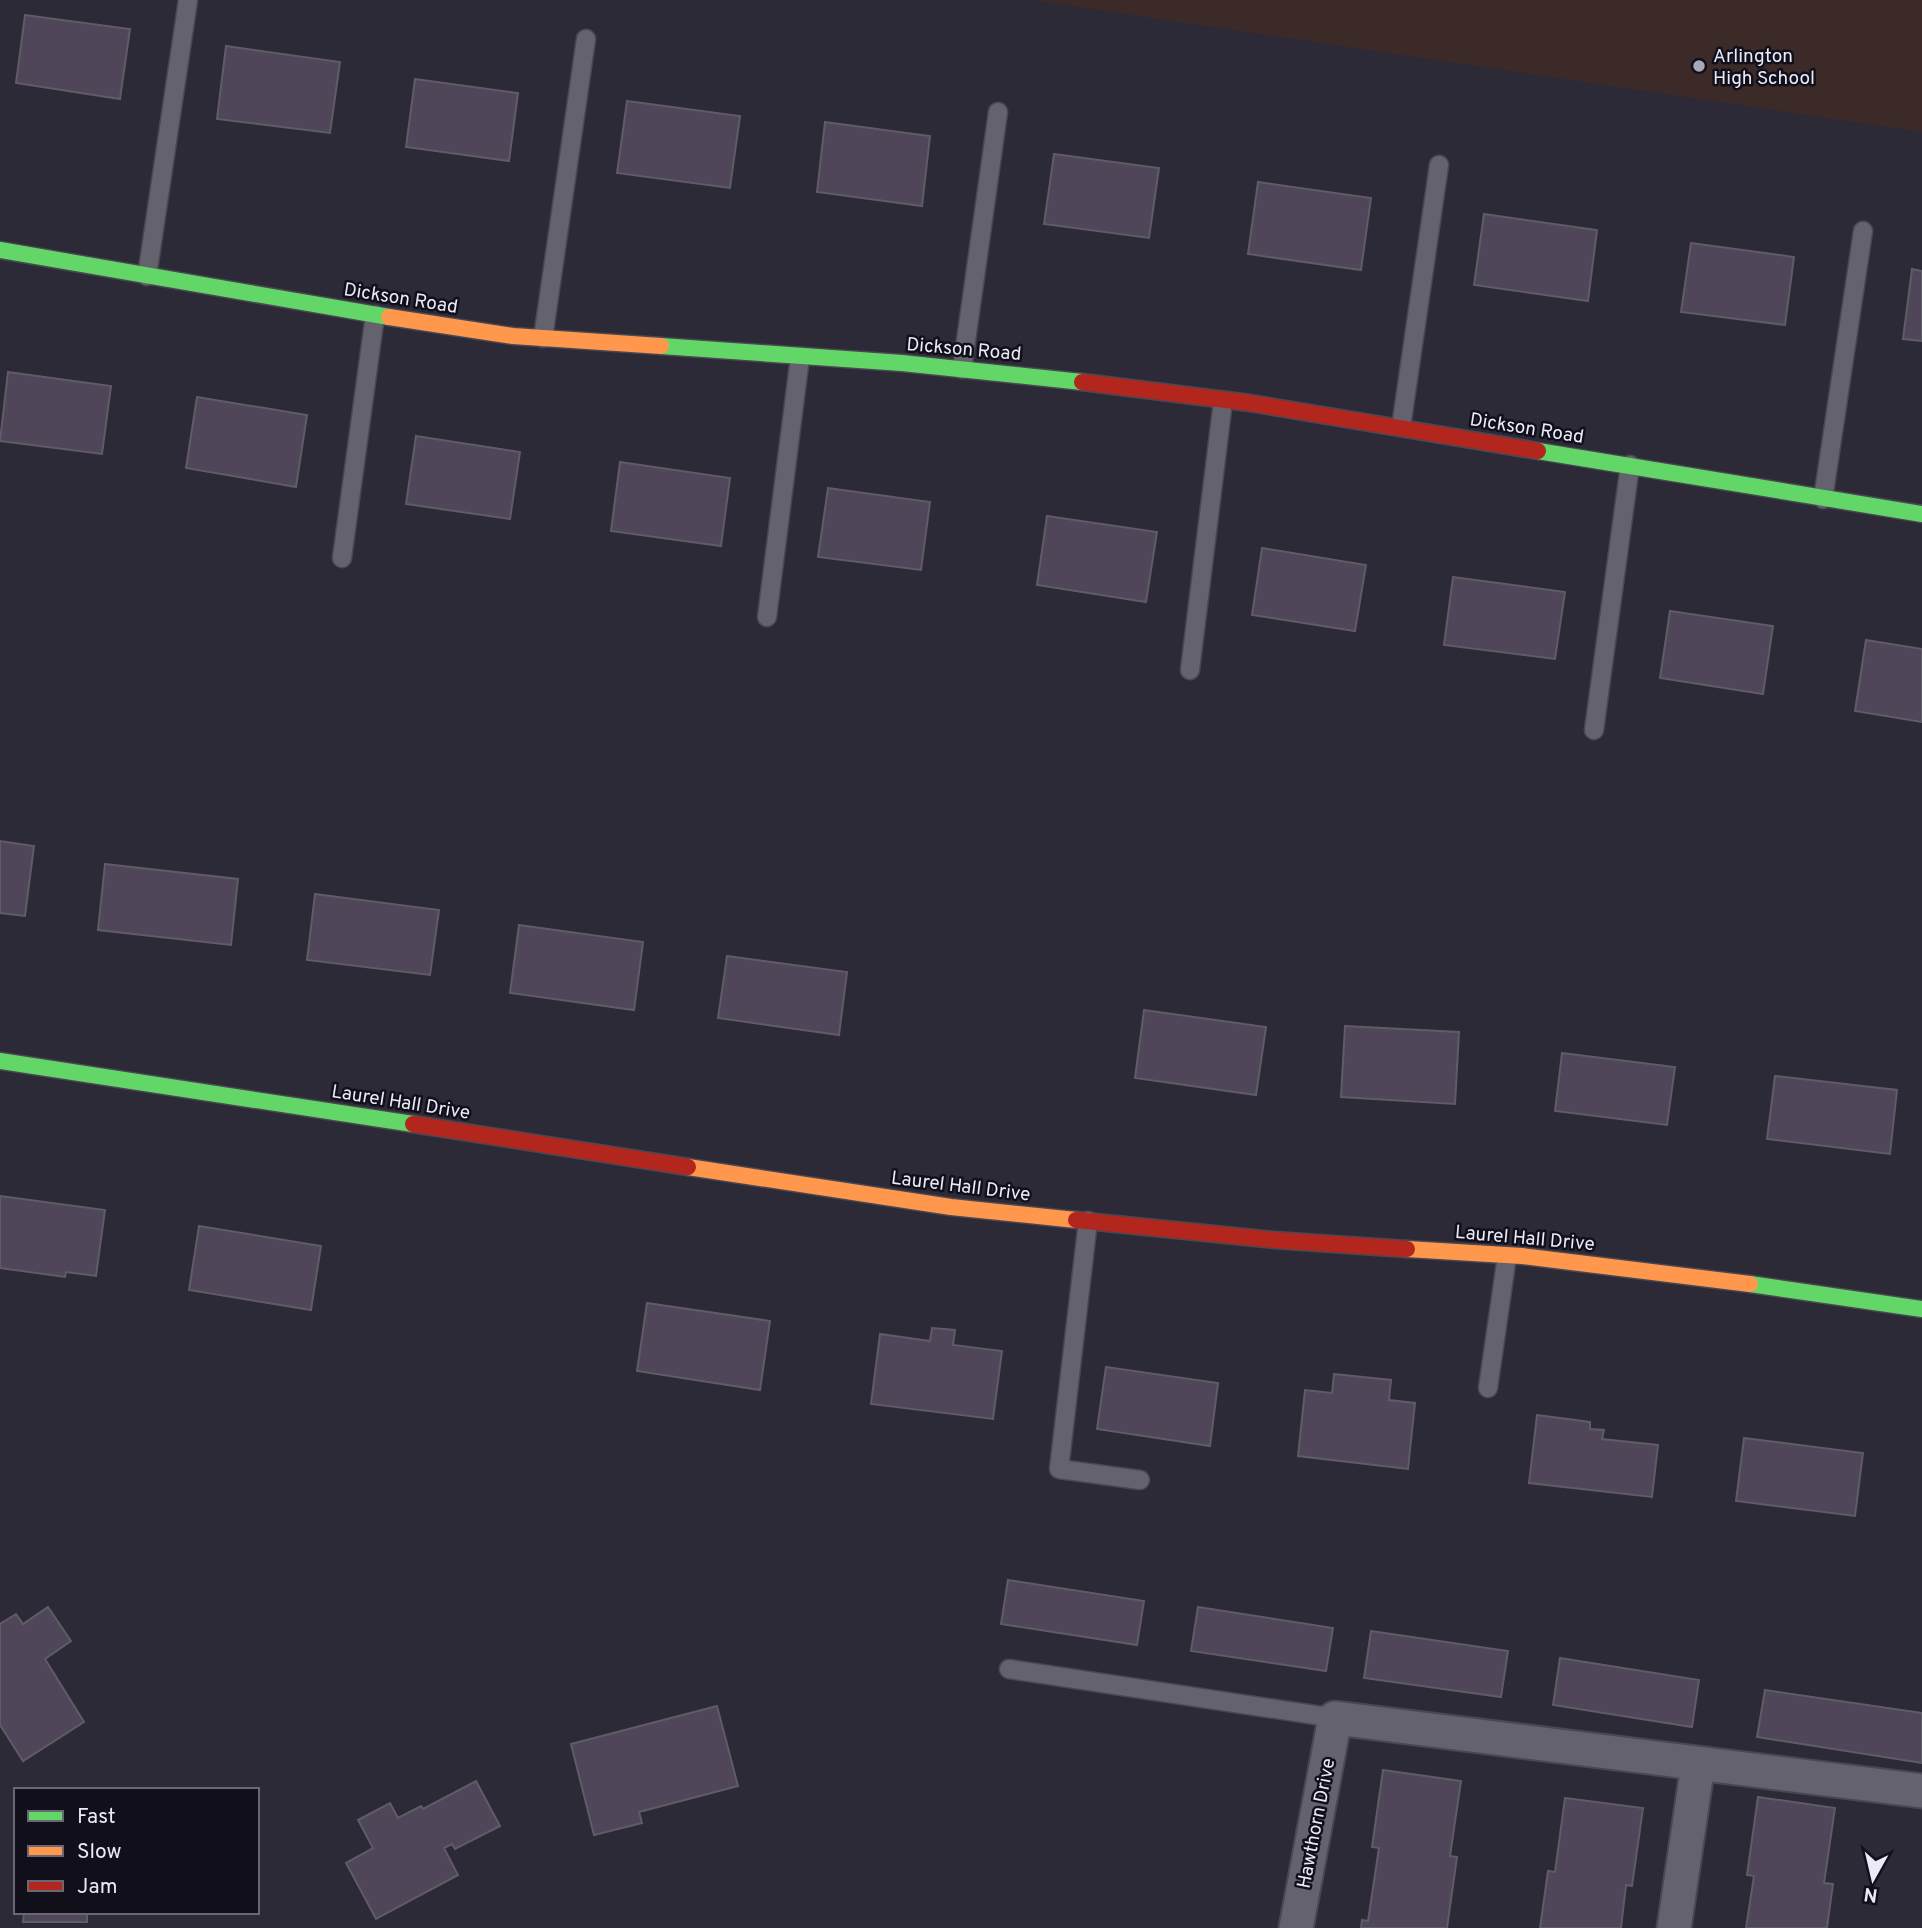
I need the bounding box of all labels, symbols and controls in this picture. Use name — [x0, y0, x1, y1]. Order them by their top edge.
place label: Arlington High School — [1713, 45, 1815, 91]
marker: Arlington High School — [1691, 58, 1707, 74]
street label: Dickson Road — [342, 278, 460, 320]
street label: Dickson Road — [905, 333, 1022, 367]
street label: Dickson Road — [1468, 408, 1586, 450]
street label: Laurel Hall Drive — [330, 1080, 472, 1126]
street label: Laurel Hall Drive — [890, 1167, 1032, 1207]
street label: Laurel Hall Drive — [1454, 1221, 1596, 1257]
street label: Hawthorn Drive — [1293, 1756, 1341, 1890]
legend — [14, 1788, 259, 1914]
text: Fast — [77, 1804, 116, 1831]
text: Slow — [77, 1839, 122, 1866]
north arrow — [1838, 1844, 1908, 1914]
text: Jam — [77, 1874, 118, 1901]
text: N — [1862, 1881, 1879, 1907]

